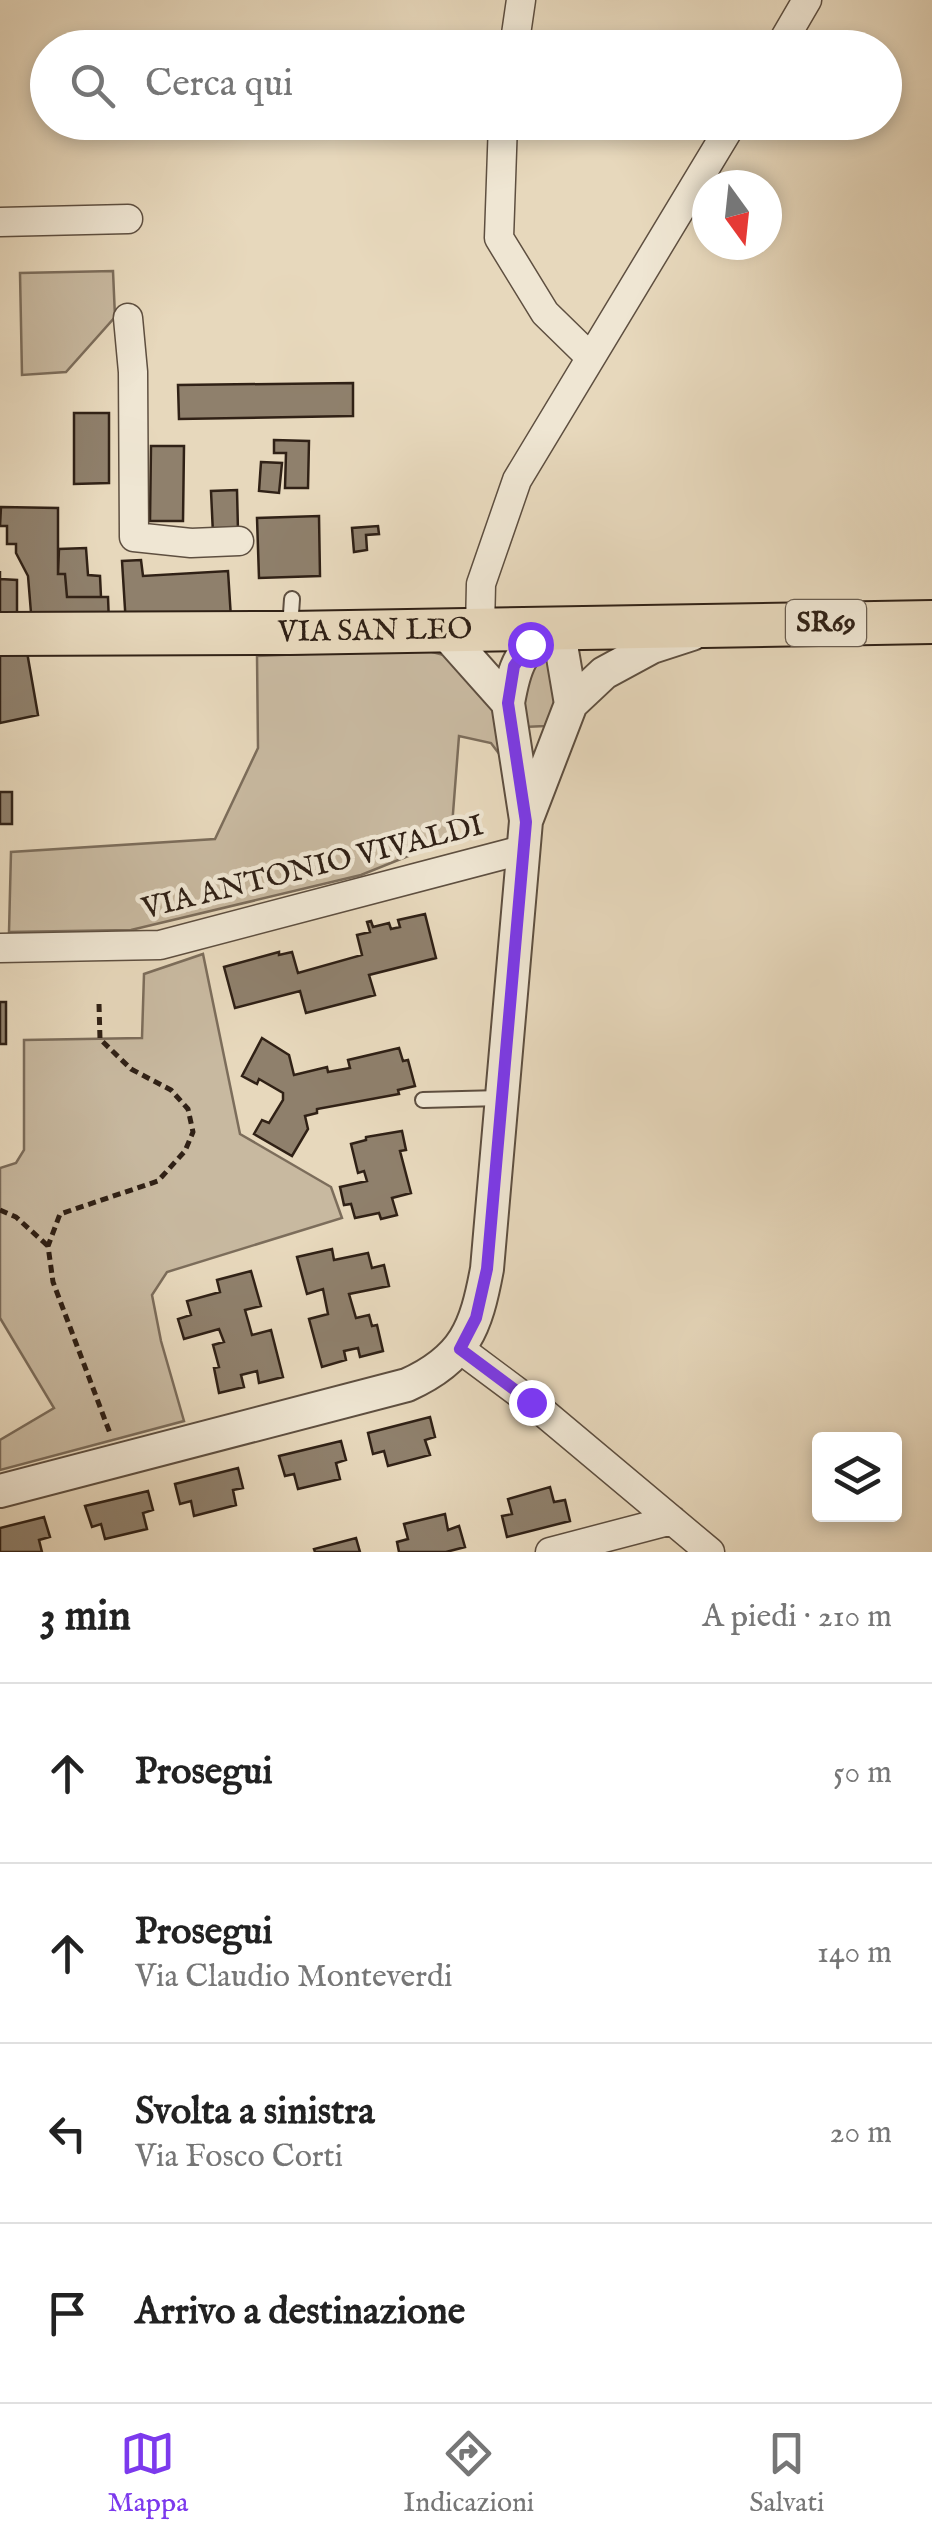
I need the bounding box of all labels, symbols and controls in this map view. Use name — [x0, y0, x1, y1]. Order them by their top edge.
search box — [30, 30, 902, 140]
icon: search — [65, 58, 120, 113]
text: Cerca qui — [145, 61, 293, 109]
north arrow — [692, 170, 782, 260]
road number: SR69 — [786, 600, 866, 646]
street label: VIA SAN LEO — [277, 611, 473, 652]
route start — [508, 622, 554, 668]
street label: VIA ANTONIO VIVALDI — [137, 807, 488, 929]
route end — [509, 1380, 555, 1426]
map controls — [812, 1432, 902, 1522]
button: layers — [812, 1432, 902, 1522]
text: 3 min — [40, 1591, 131, 1644]
text: A piedi · 210 m — [702, 1597, 892, 1638]
icon: ahead — [40, 1746, 95, 1801]
text: Prosegui — [135, 1749, 273, 1797]
text: 50 m — [833, 1753, 892, 1794]
text: Prosegui — [135, 1909, 273, 1957]
icon: ahead — [40, 1926, 95, 1981]
text: 140 m — [817, 1933, 892, 1974]
text: Via Claudio Monteverdi — [135, 1957, 453, 1998]
text: Svolta a sinistra — [135, 2089, 375, 2137]
icon: left — [40, 2106, 95, 2161]
text: 20 m — [830, 2113, 892, 2154]
text: Via Fosco Corti — [135, 2137, 343, 2178]
icon: arrive — [40, 2286, 95, 2341]
text: Arrivo a destinazione — [135, 2289, 465, 2337]
tab: Mappa — [107, 2426, 188, 2521]
tab: Indicazioni — [403, 2426, 534, 2521]
tab: Salvati — [749, 2426, 825, 2521]

